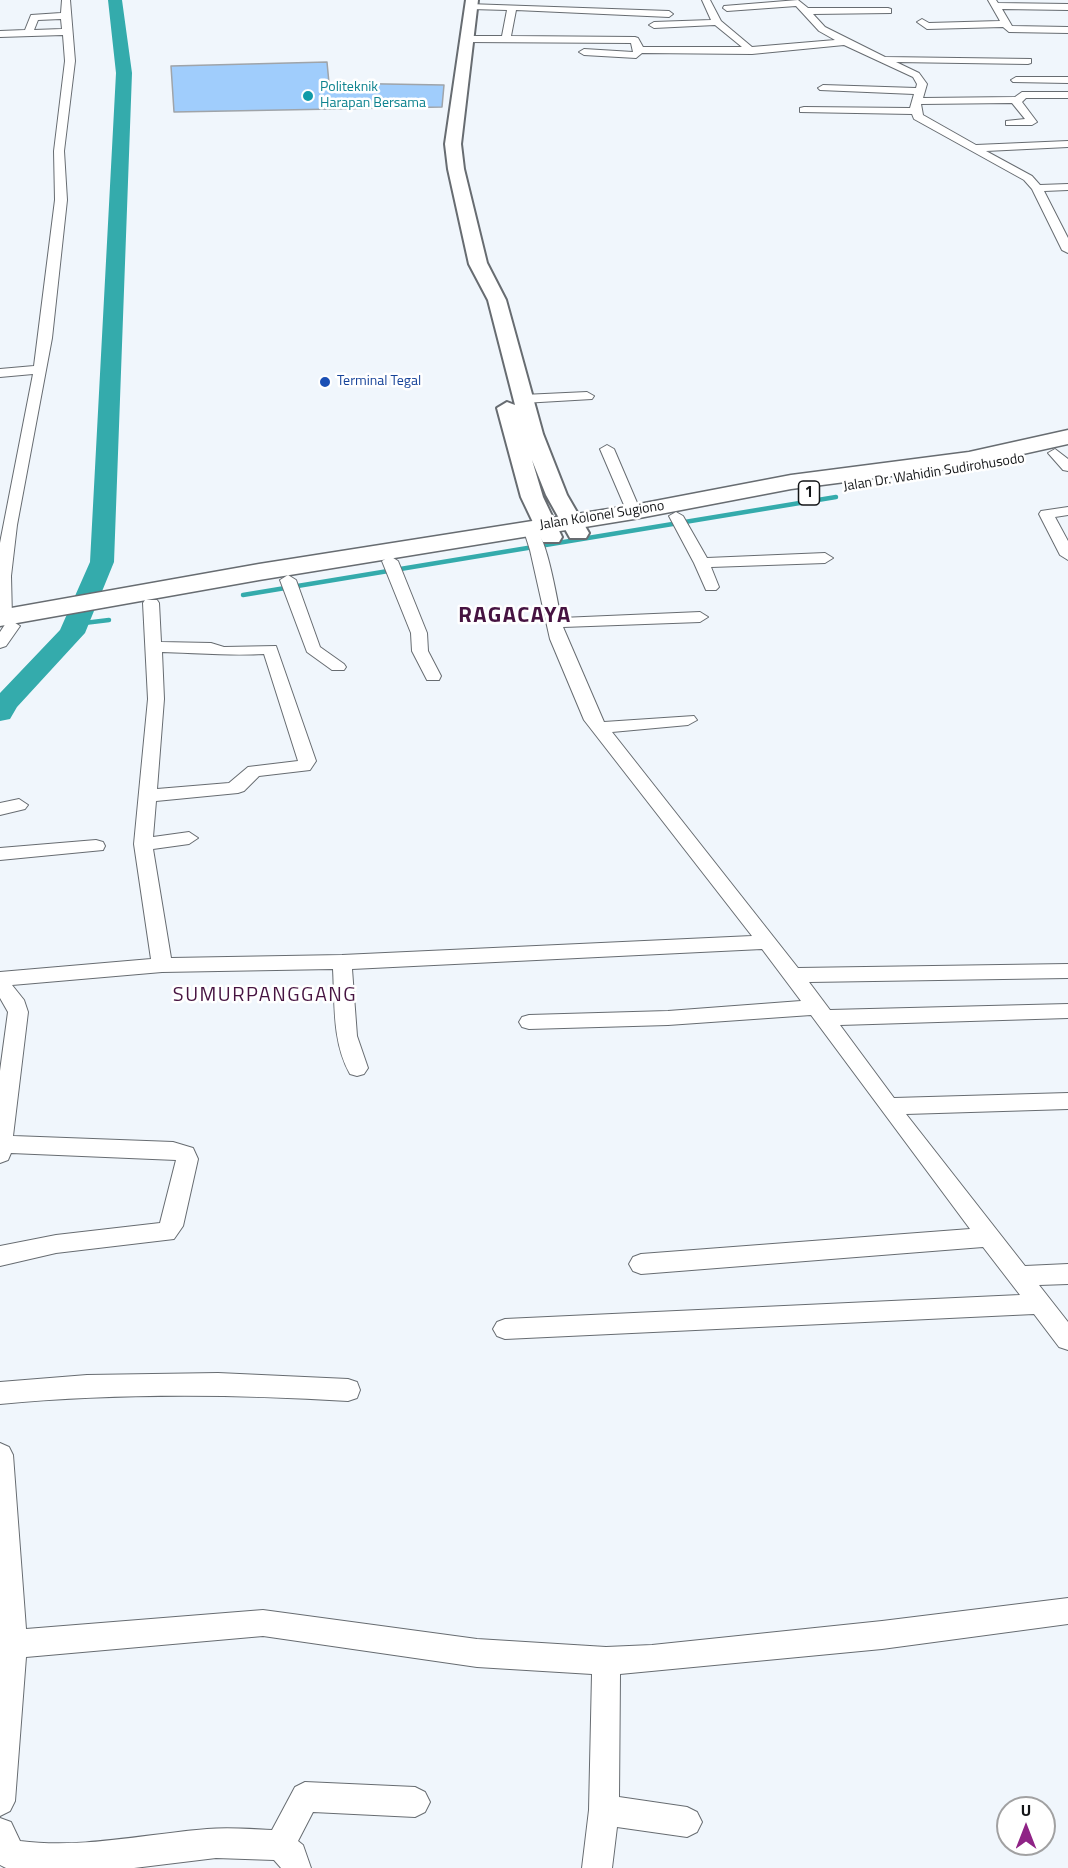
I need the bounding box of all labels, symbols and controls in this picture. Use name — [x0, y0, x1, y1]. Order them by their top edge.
place label: Politeknik Harapan Bersama — [320, 80, 426, 112]
marker: Politeknik Harapan Bersama — [301, 89, 315, 103]
place label: Terminal Tegal — [337, 374, 421, 390]
marker: Terminal Tegal — [318, 375, 332, 389]
street label: Jalan Dr. Wahidin Sudirohusodo — [842, 450, 1026, 496]
road number: 1 — [798, 481, 820, 505]
street label: Jalan Kolonel Sugiono — [538, 498, 666, 534]
district label: RAGACAYA — [458, 604, 572, 630]
district label: SUMURPANGGANG — [173, 984, 357, 1008]
north arrow — [996, 1796, 1056, 1856]
text: U — [1021, 1798, 1031, 1822]

